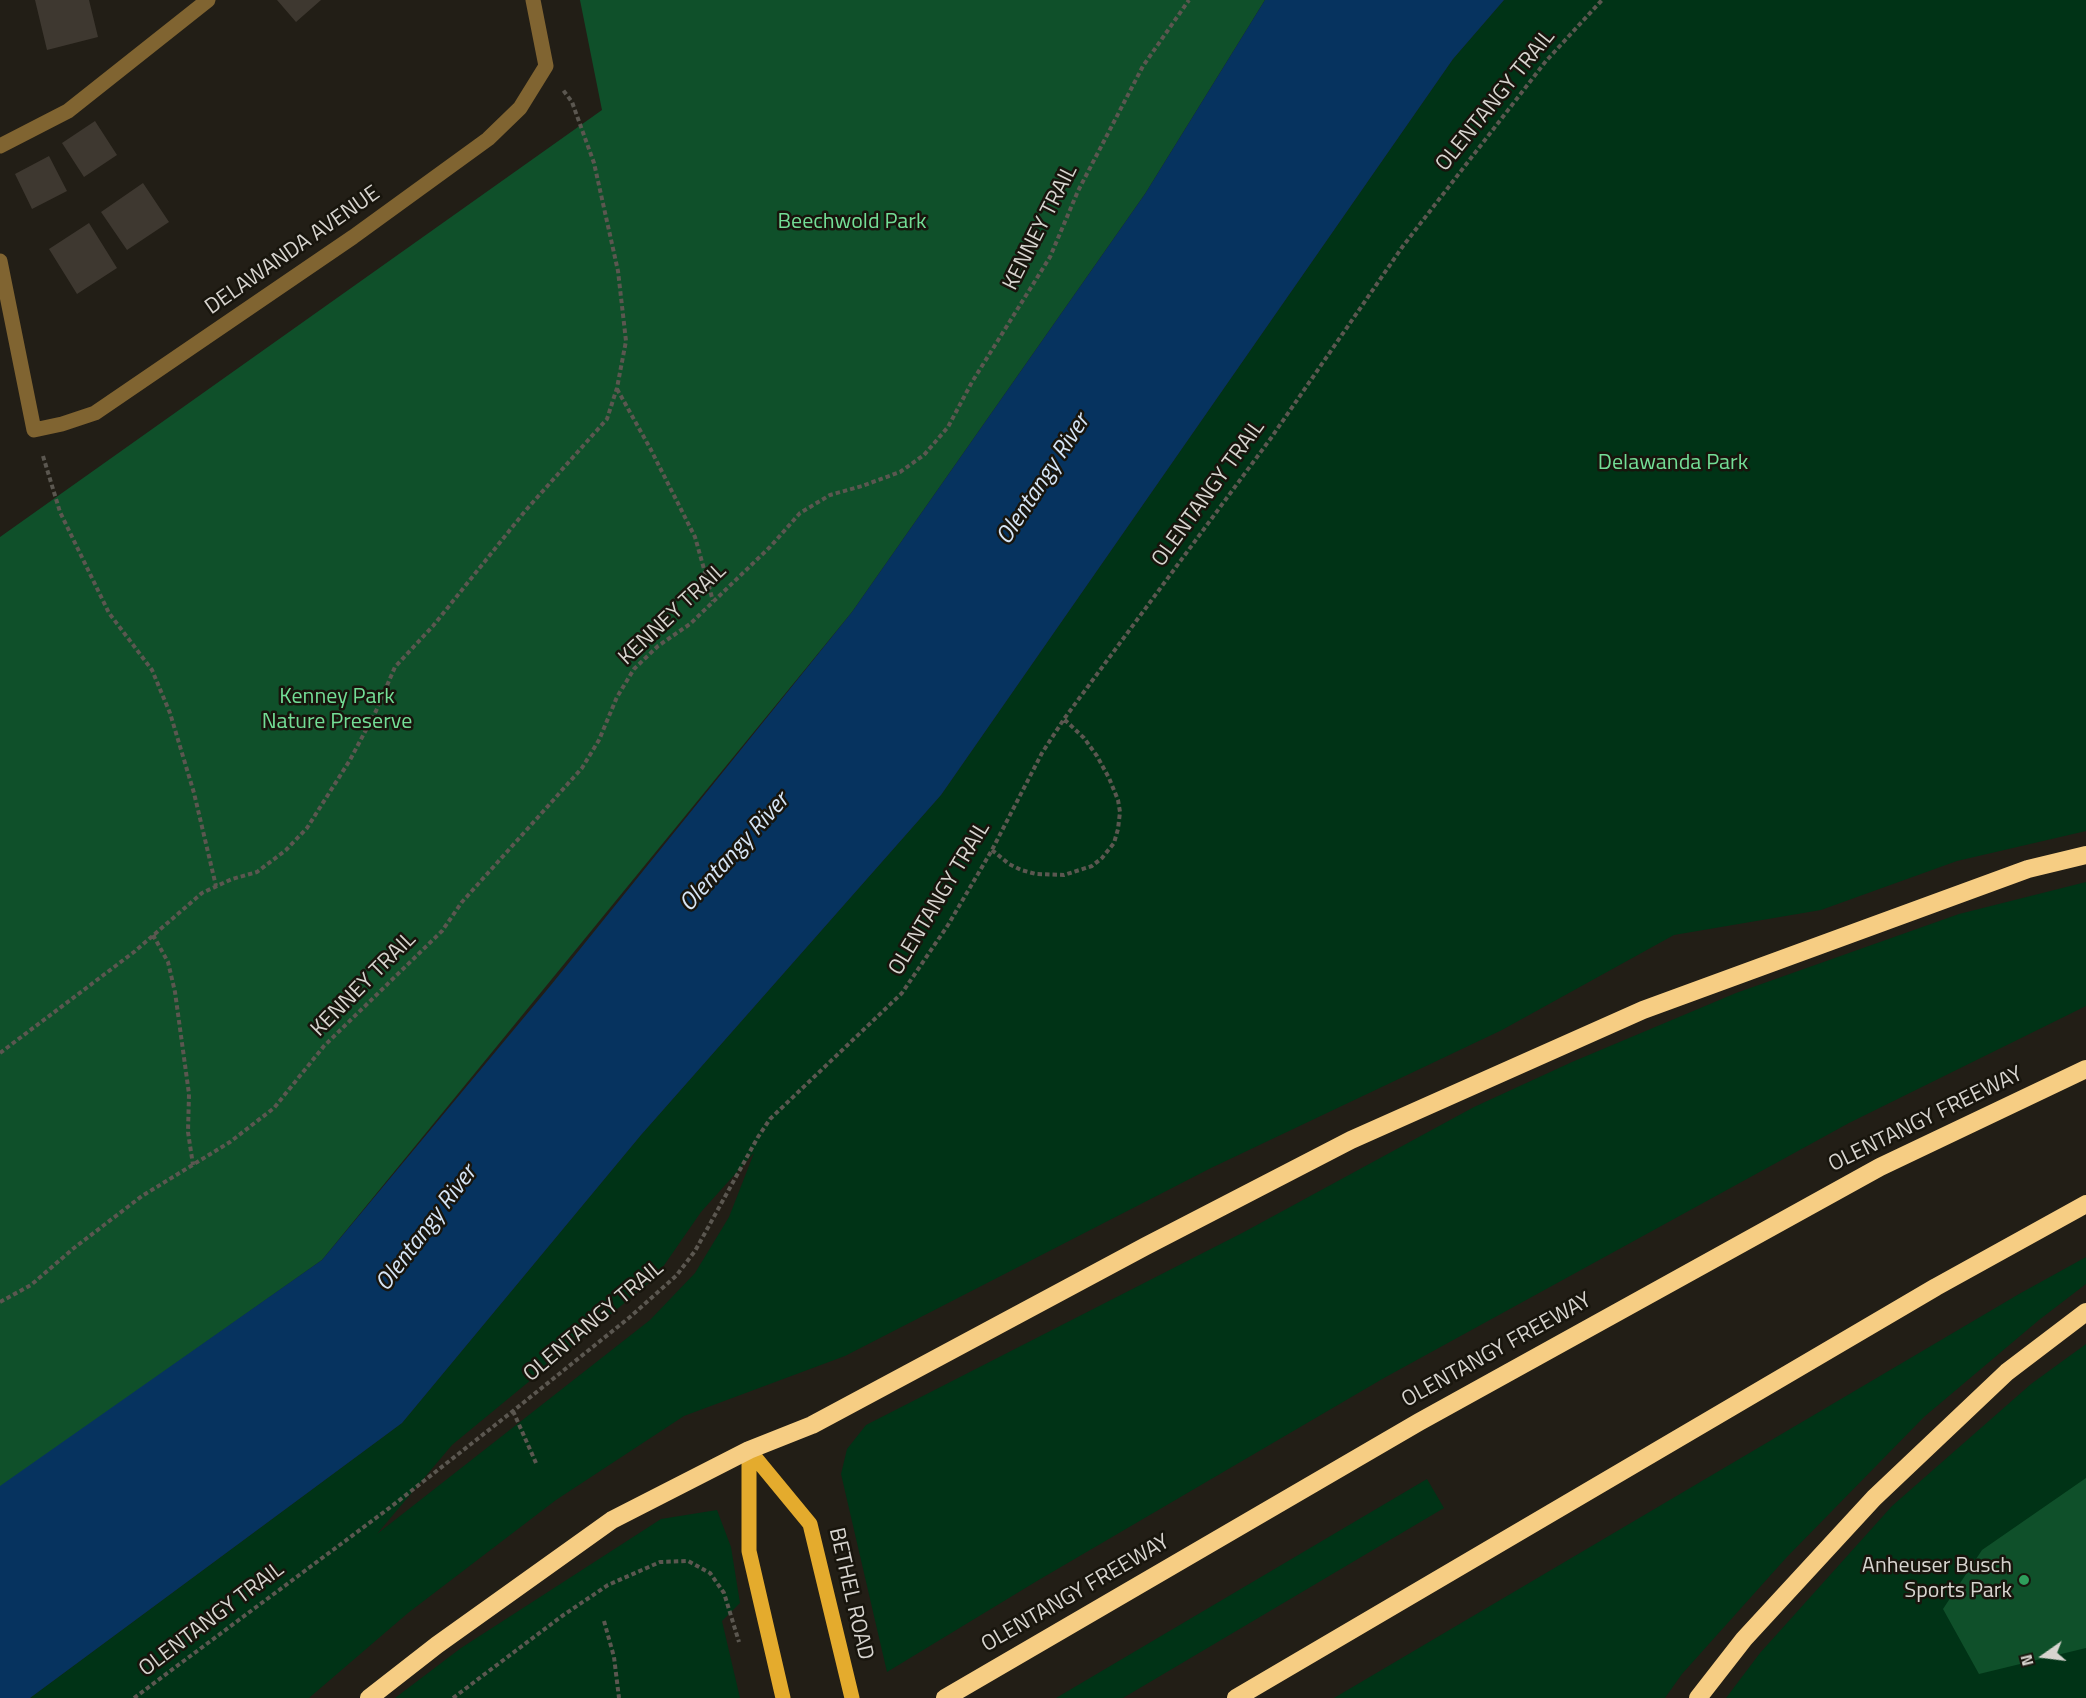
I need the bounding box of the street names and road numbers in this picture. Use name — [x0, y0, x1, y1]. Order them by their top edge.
street label: OLENTANGY TRAIL — [1431, 25, 1561, 177]
street label: KENNEY TRAIL — [998, 161, 1084, 295]
street label: DELAWANDA AVENUE — [201, 181, 385, 321]
street label: OLENTANGY TRAIL — [1147, 416, 1271, 572]
street label: KENNEY TRAIL — [614, 559, 732, 671]
street label: OLENTANGY TRAIL — [884, 817, 996, 981]
street label: KENNEY TRAIL — [306, 927, 422, 1043]
street label: OLENTANGY FREEWAY — [1825, 1061, 2027, 1179]
street label: OLENTANGY TRAIL — [519, 1256, 669, 1388]
street label: OLENTANGY FREEWAY — [1398, 1288, 1596, 1414]
street label: BETHEL ROAD — [822, 1525, 878, 1663]
street label: OLENTANGY FREEWAY — [977, 1529, 1175, 1659]
street label: OLENTANGY TRAIL — [134, 1557, 290, 1683]

